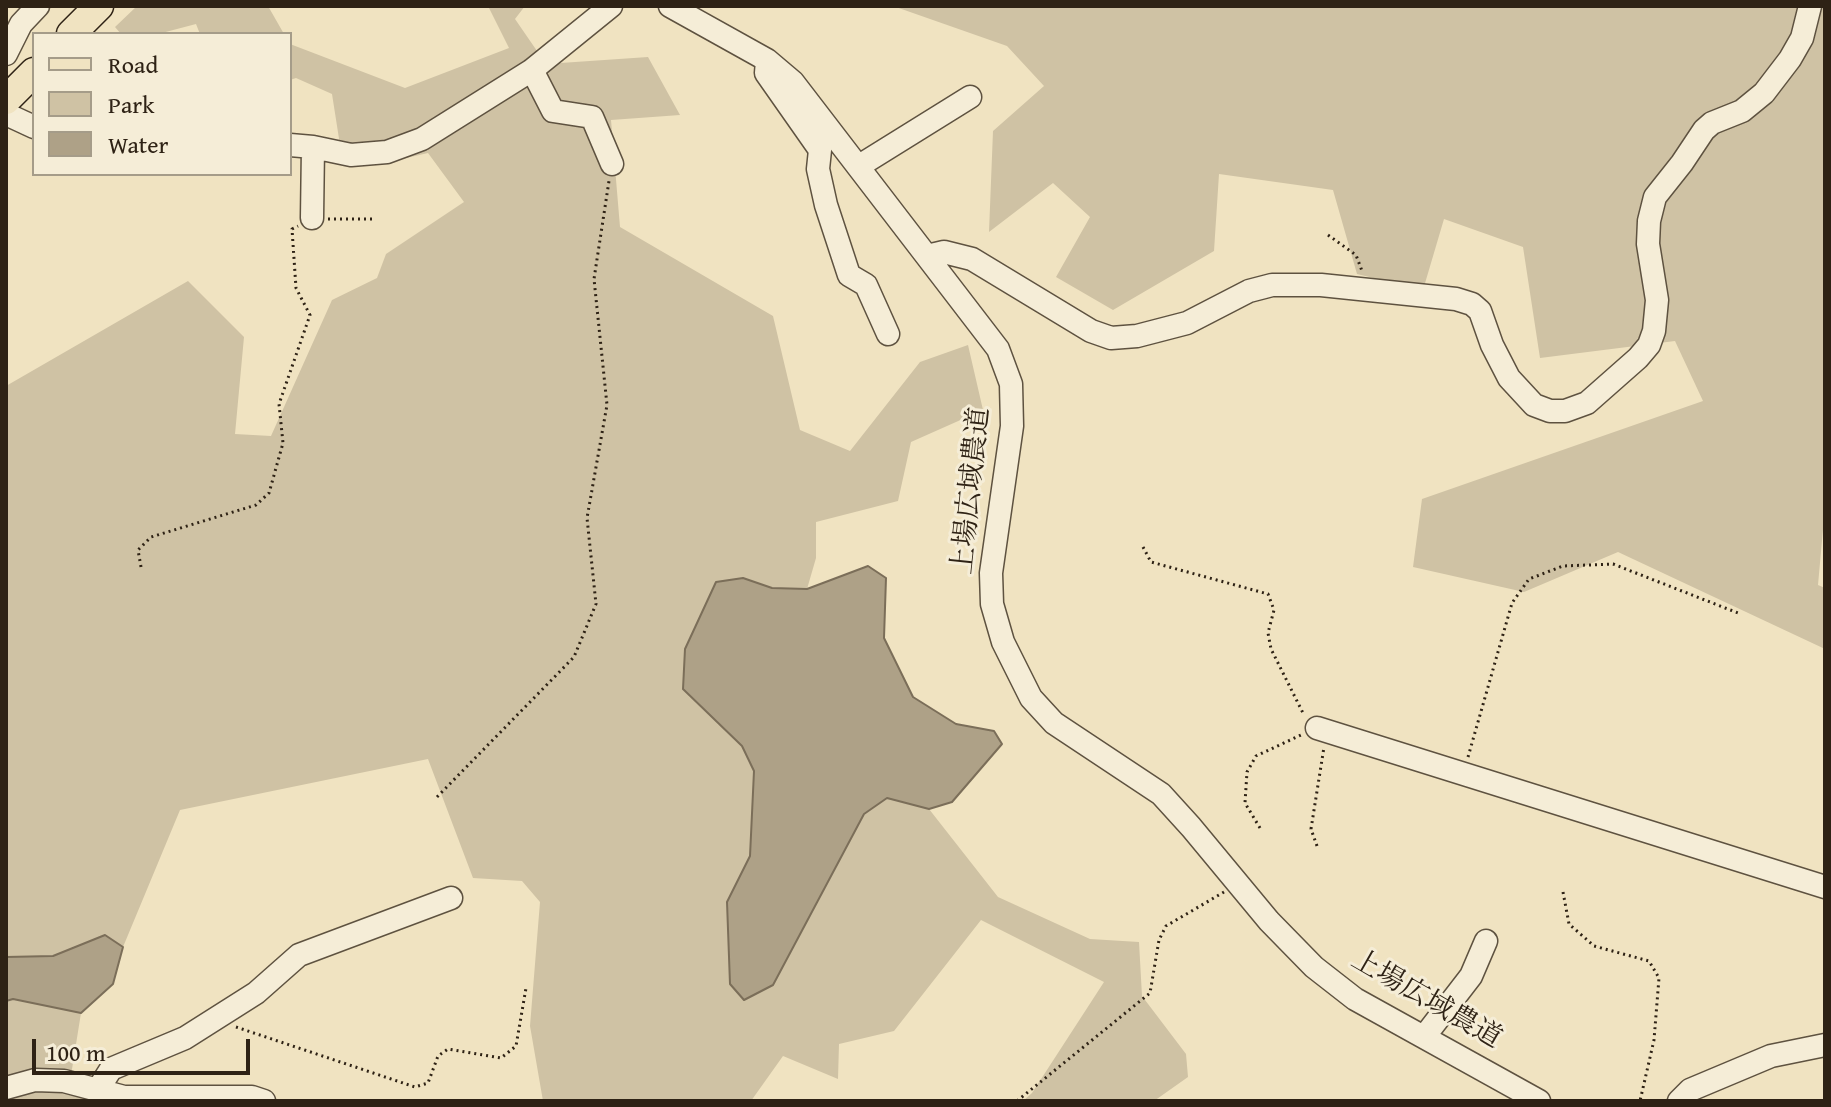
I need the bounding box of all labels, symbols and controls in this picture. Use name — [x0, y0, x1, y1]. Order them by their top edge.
legend — [32, 32, 292, 176]
text: Road — [108, 47, 158, 82]
text: Park — [108, 87, 154, 122]
text: Water — [108, 127, 168, 162]
street label: 上場広域農道 — [947, 406, 997, 576]
street label: 上場広域農道 — [1345, 943, 1507, 1057]
scale bar — [36, 1023, 254, 1073]
text: 100 m — [46, 1035, 106, 1070]

